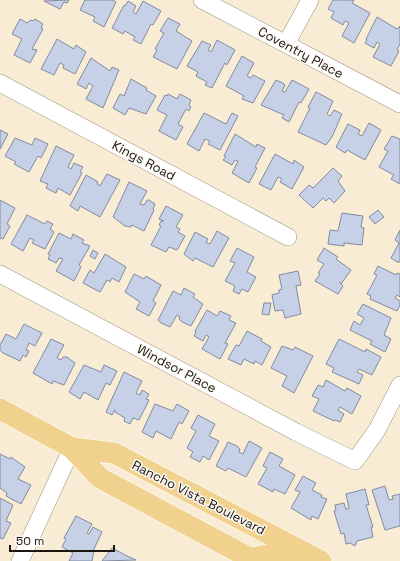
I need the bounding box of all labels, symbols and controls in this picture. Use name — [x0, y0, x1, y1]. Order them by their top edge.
street label: Coventry Place — [255, 23, 346, 82]
street label: Kings Road — [109, 137, 178, 184]
street label: Windsor Place — [134, 340, 220, 397]
street label: Rancho Vista Boulevard — [129, 456, 268, 539]
scale bar — [10, 527, 114, 553]
text: 50 m — [16, 533, 44, 549]

